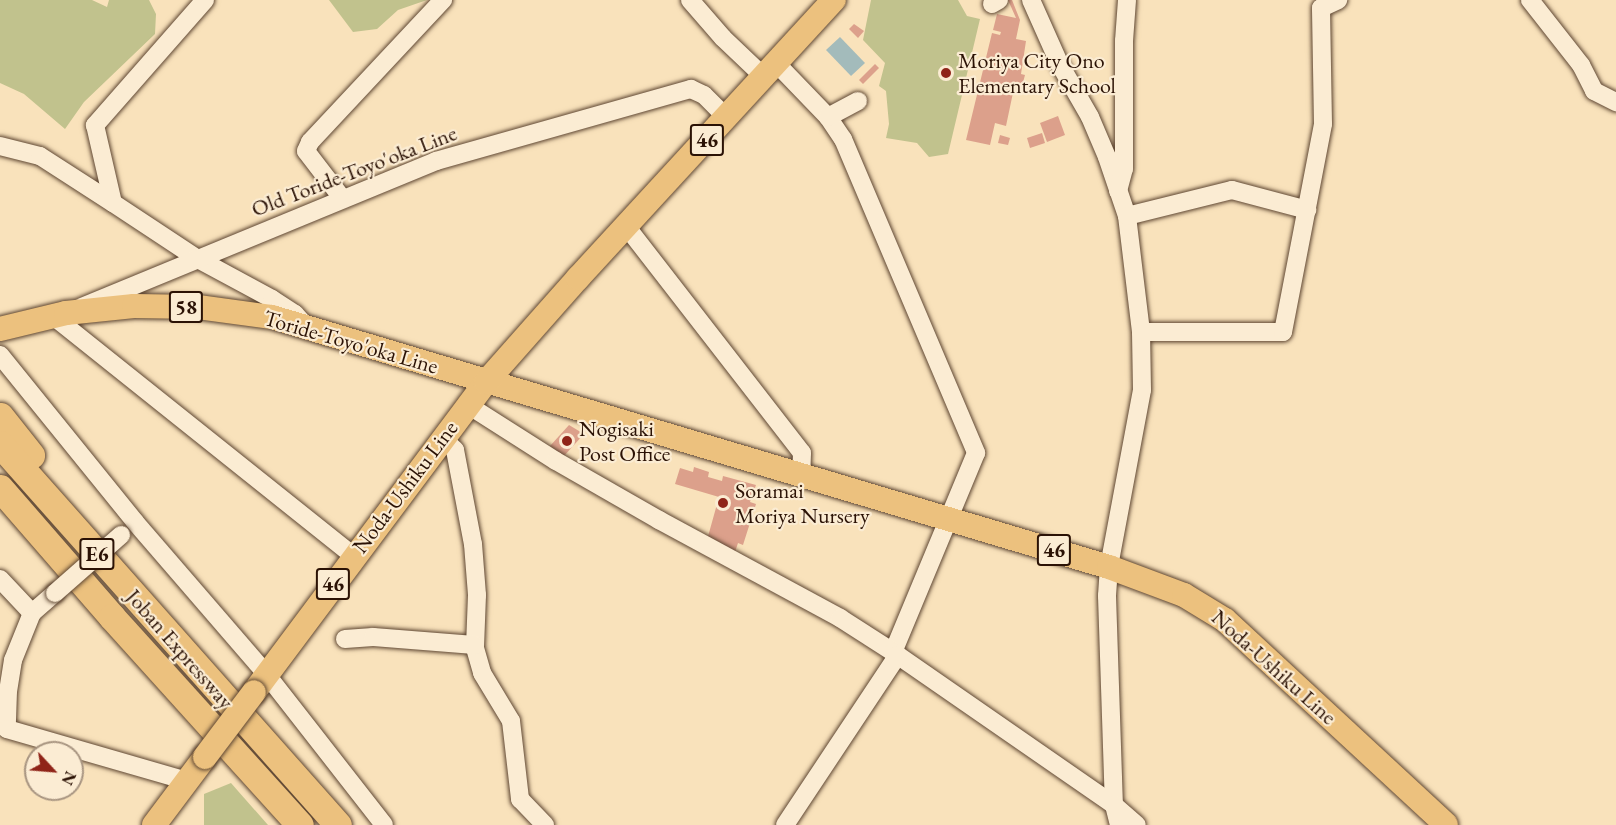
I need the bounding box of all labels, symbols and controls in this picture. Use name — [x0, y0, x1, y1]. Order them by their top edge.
place label: Moriya City Ono Elementary School — [958, 47, 1116, 98]
marker: Moriya City Ono Elementary School — [939, 66, 953, 80]
street label: Old Toride-Toyo'oka Line — [248, 120, 460, 222]
road number: 46 — [689, 122, 725, 158]
road number: 58 — [168, 289, 204, 325]
street label: Toride-Toyo'oka Line — [261, 304, 441, 380]
place label: Nogisaki Post Office — [579, 415, 670, 466]
street label: Noda-Ushiku Line — [347, 416, 463, 558]
marker: Nogisaki Post Office — [560, 434, 574, 448]
place label: Soramai Moriya Nursery — [735, 477, 870, 528]
marker: Soramai Moriya Nursery — [716, 496, 730, 510]
road number: 46 — [1036, 532, 1072, 568]
road number: E6 — [79, 536, 115, 572]
road number: 46 — [315, 566, 351, 602]
street label: Joban Expressway — [121, 584, 239, 714]
street label: Noda-Ushiku Line — [1206, 604, 1342, 730]
north arrow — [24, 741, 84, 801]
text: N — [57, 768, 81, 789]

